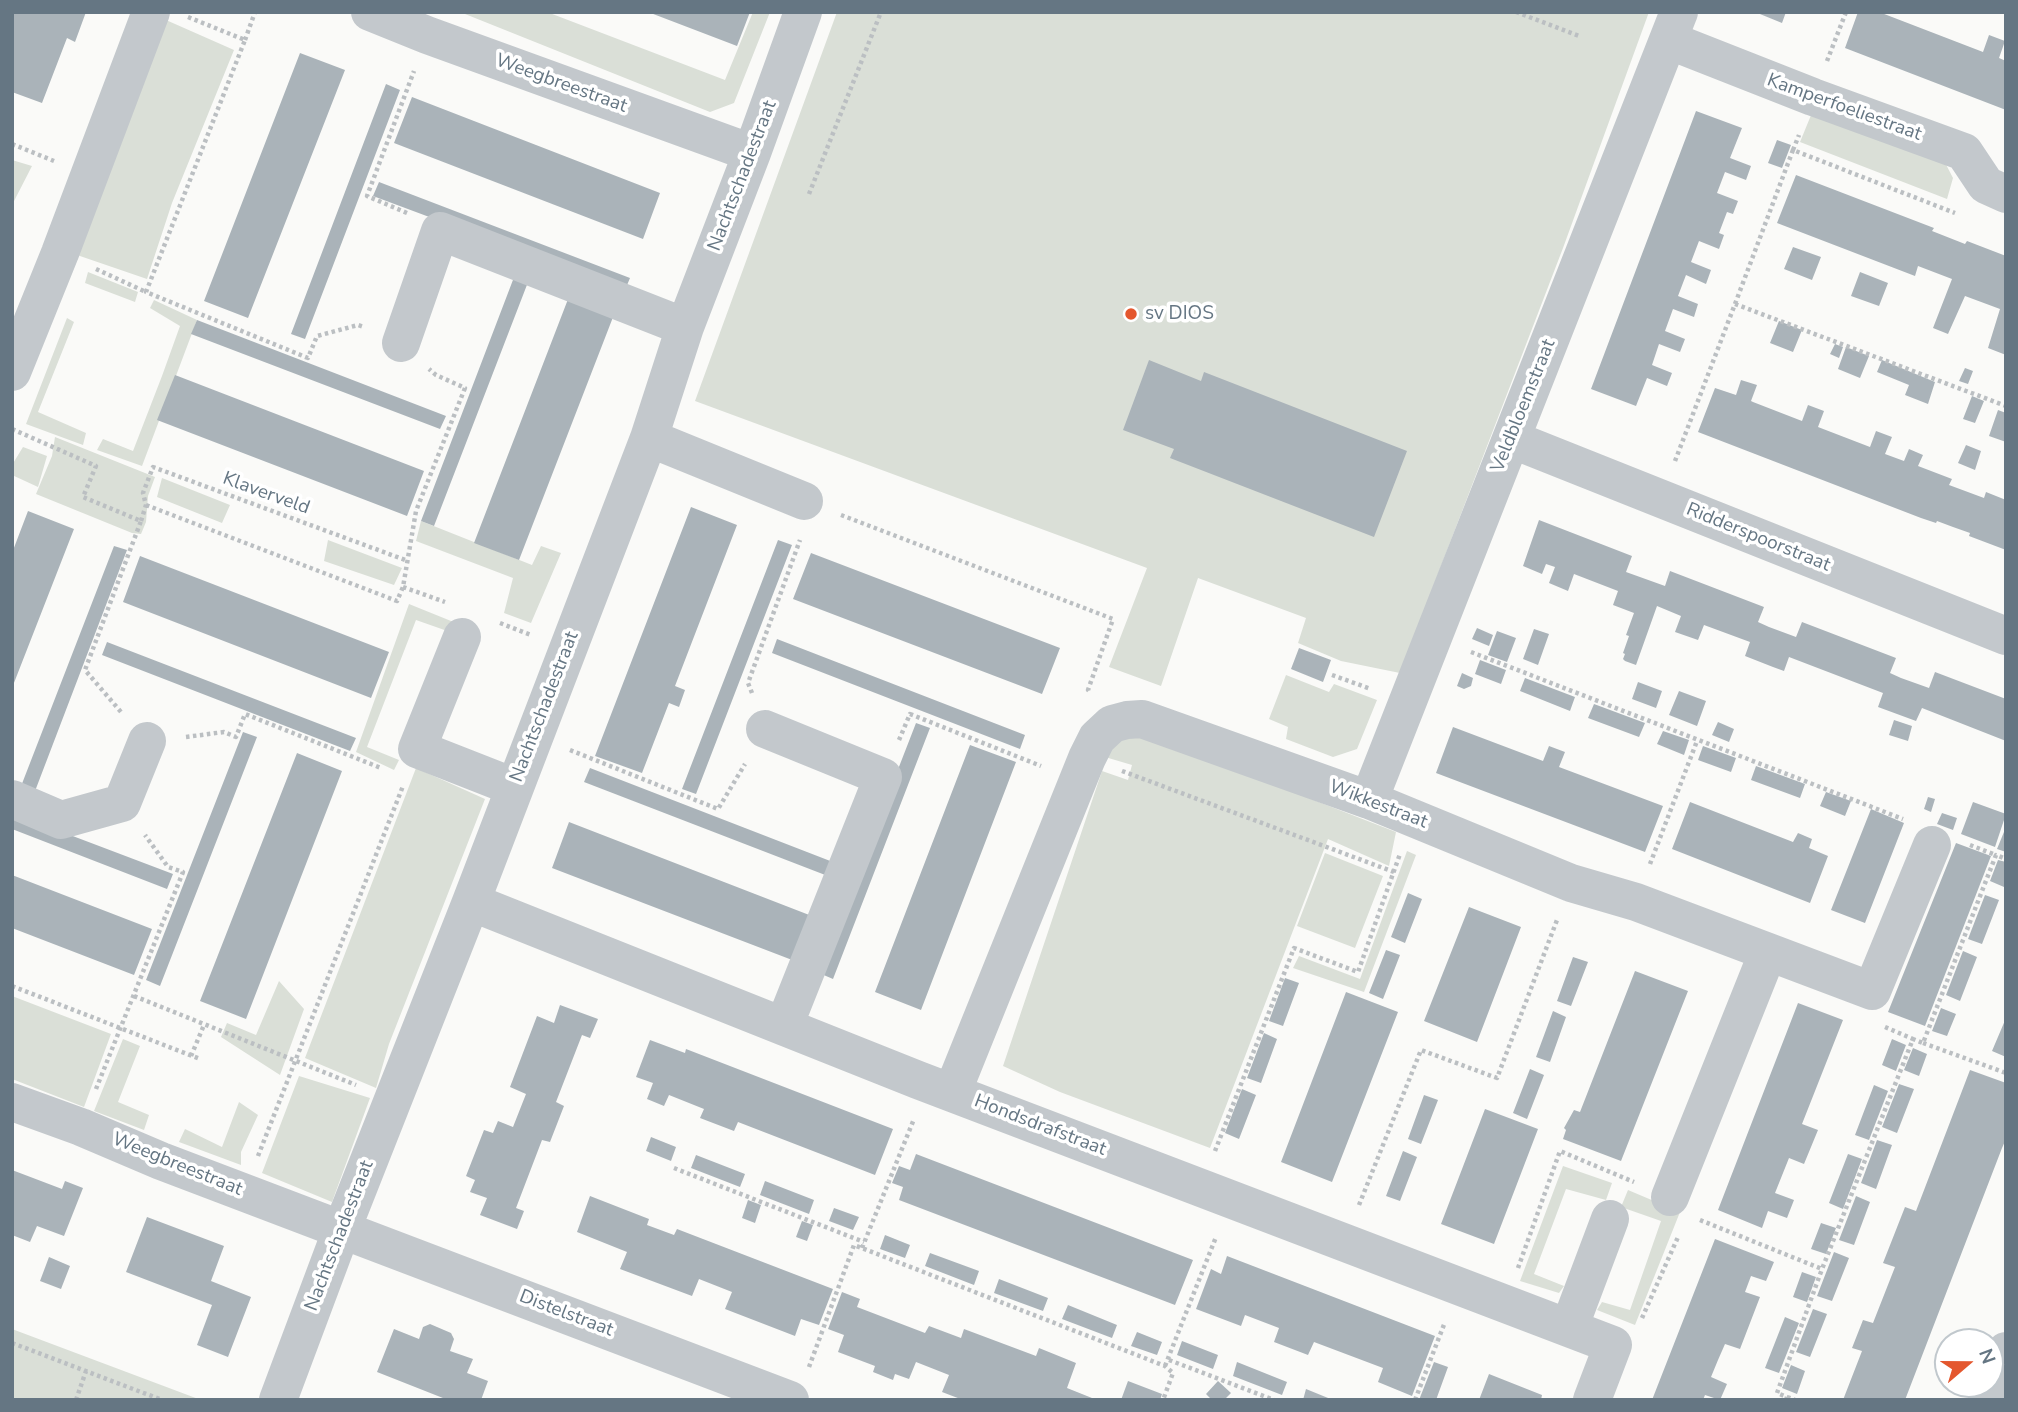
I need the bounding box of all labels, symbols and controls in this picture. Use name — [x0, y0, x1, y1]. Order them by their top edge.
street label: Weegbreestraat — [492, 50, 630, 118]
street label: Kamperfoeliestraat — [1764, 69, 1924, 147]
street label: Nachtschadestraat — [704, 97, 782, 255]
place label: sv DIOS — [1145, 303, 1214, 325]
marker: sv DIOS — [1123, 306, 1139, 322]
street label: Veldbloemstraat — [1487, 336, 1561, 476]
street label: Klaverveld — [219, 468, 313, 520]
street label: Ridderspoorstraat — [1683, 499, 1833, 577]
street label: Nachtschadestraat — [506, 628, 584, 786]
street label: Wikkestraat — [1326, 776, 1430, 834]
street label: Hondsdrafstraat — [971, 1090, 1109, 1162]
street label: Weegbreestraat — [109, 1129, 245, 1201]
street label: Nachtschadestraat — [301, 1157, 379, 1315]
street label: Distelstraat — [516, 1286, 616, 1342]
north arrow — [1934, 1328, 2004, 1398]
text: N — [1972, 1345, 2002, 1368]

